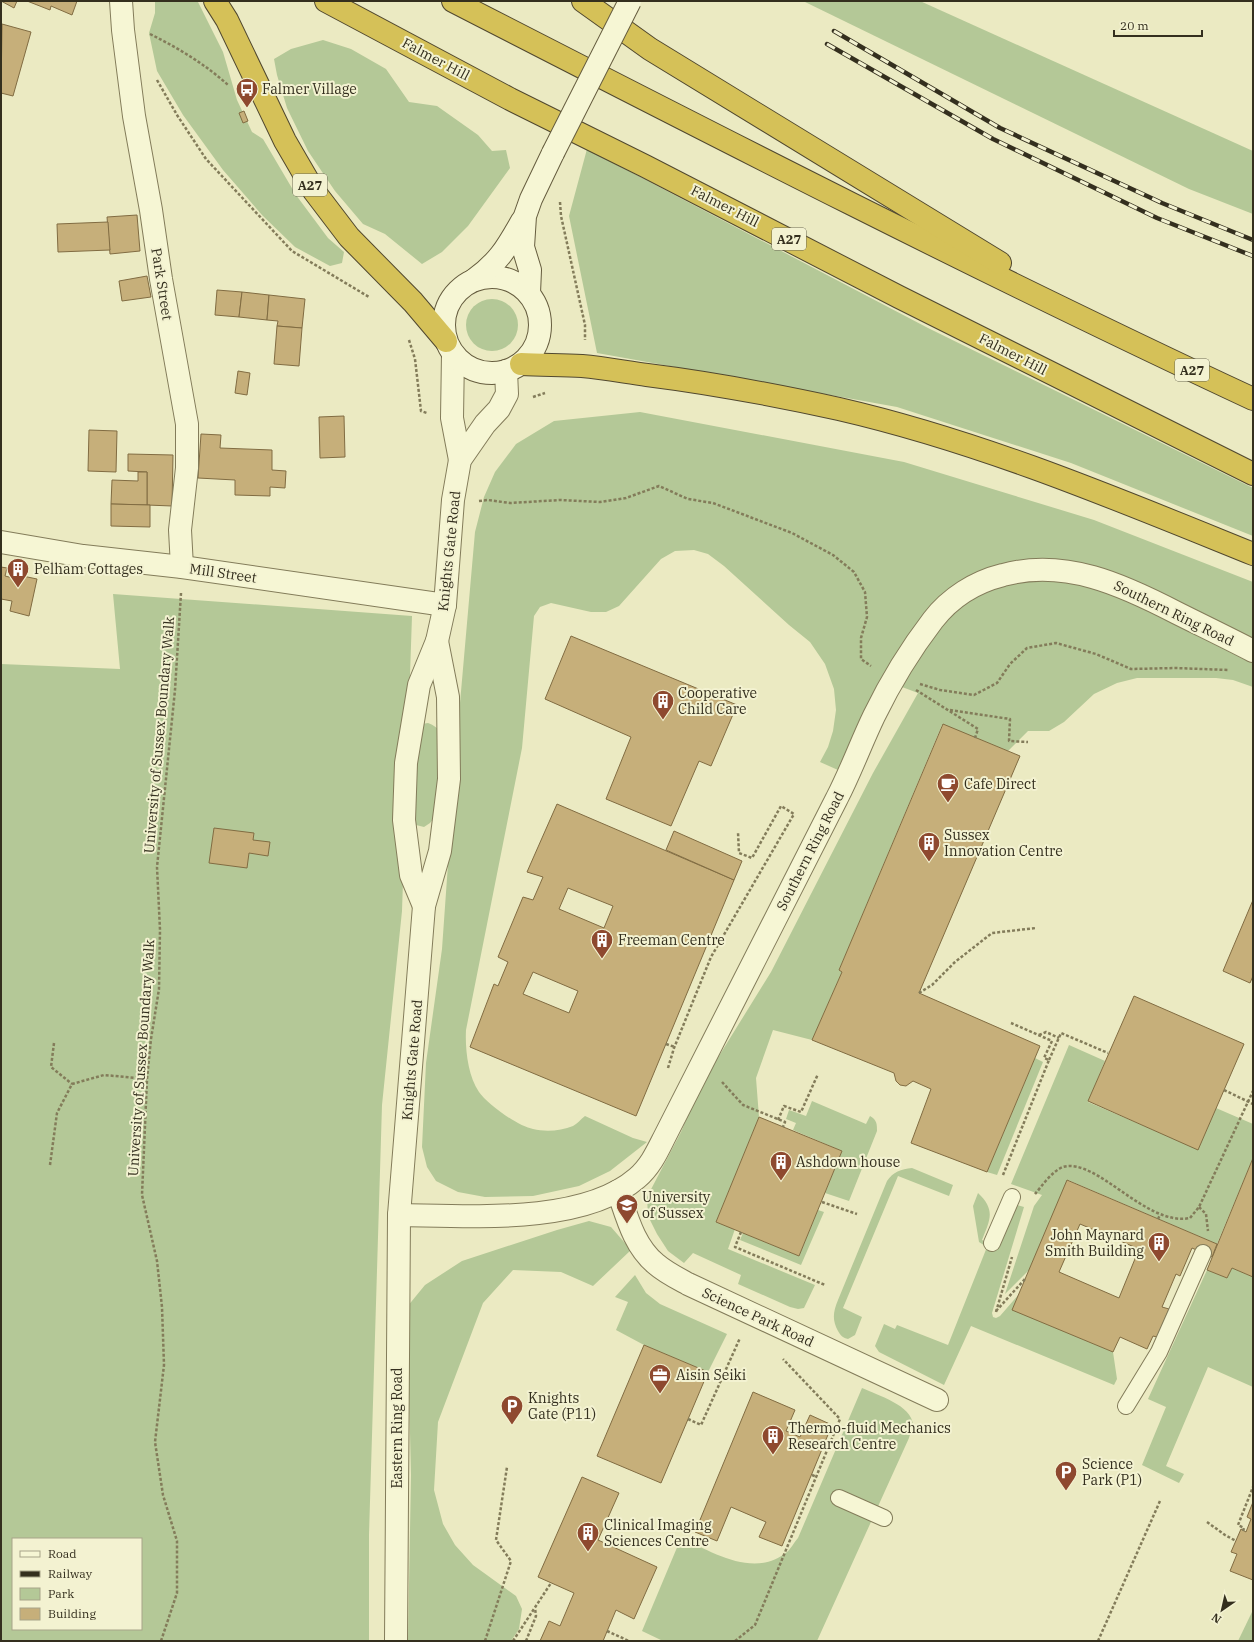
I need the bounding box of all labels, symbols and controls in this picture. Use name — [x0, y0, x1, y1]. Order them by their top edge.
scale bar — [1114, 12, 1202, 38]
text: 20 m — [1120, 18, 1149, 33]
street label: Falmer Hill — [399, 34, 473, 84]
bus stop icon: Falmer Village — [234, 76, 260, 109]
place label: Falmer Village — [262, 80, 357, 98]
road number: A27 — [293, 174, 327, 196]
street label: Falmer Hill — [688, 181, 762, 231]
road number: A27 — [772, 228, 806, 250]
street label: Park Street — [147, 246, 177, 322]
street label: Falmer Hill — [976, 329, 1050, 379]
road number: A27 — [1175, 359, 1209, 381]
street label: Knights Gate Road — [434, 489, 464, 612]
building icon: Pelham Cottages — [5, 556, 31, 589]
street label: Mill Street — [188, 559, 258, 587]
place label: Pelham Cottages — [34, 560, 143, 578]
street label: Southern Ring Road — [1111, 576, 1237, 650]
street label: University of Sussex Boundary Walk — [140, 615, 178, 854]
place label: Cooperative Child Care — [678, 684, 757, 718]
building icon: Cooperative Child Care — [650, 688, 676, 721]
cafe icon: Cafe Direct — [935, 771, 961, 804]
place label: Cafe Direct — [964, 775, 1036, 793]
street label: Southern Ring Road — [772, 788, 848, 914]
place label: Sussex Innovation Centre — [944, 826, 1063, 860]
building icon: Sussex Innovation Centre — [916, 830, 942, 863]
building icon: Freeman Centre — [589, 927, 615, 960]
place label: Freeman Centre — [618, 931, 725, 949]
street label: University of Sussex Boundary Walk — [124, 938, 158, 1177]
street label: Knights Gate Road — [398, 998, 426, 1121]
building icon: Ashdown house — [768, 1149, 794, 1182]
place label: Ashdown house — [796, 1153, 900, 1171]
place label: University of Sussex — [642, 1188, 711, 1222]
school or university icon: University of Sussex — [614, 1192, 640, 1225]
place label: John Maynard Smith Building — [1045, 1226, 1144, 1260]
building icon: John Maynard Smith Building — [1146, 1230, 1172, 1263]
street label: Science Park Road — [699, 1283, 817, 1351]
office icon: Aisin Seiki — [647, 1362, 673, 1395]
place label: Aisin Seiki — [676, 1366, 746, 1384]
street label: Eastern Ring Road — [388, 1367, 406, 1489]
place label: Knights Gate (P11) — [528, 1389, 596, 1423]
parking icon: Knights Gate (P11) — [499, 1393, 525, 1426]
place label: Thermo-fluid Mechanics Research Centre — [788, 1419, 951, 1453]
building icon: Thermo-fluid Mechanics Research Centre — [760, 1423, 786, 1456]
place label: Science Park (P1) — [1082, 1455, 1142, 1489]
parking icon: Science Park (P1) — [1053, 1459, 1079, 1492]
place label: Clinical Imaging Sciences Centre — [604, 1516, 712, 1550]
building icon: Clinical Imaging Sciences Centre — [575, 1520, 601, 1553]
legend — [12, 1538, 142, 1630]
text: Road — [48, 1546, 77, 1561]
text: Railway — [48, 1566, 93, 1581]
text: Park — [48, 1586, 74, 1601]
north arrow — [1202, 1590, 1242, 1630]
text: Building — [48, 1606, 96, 1621]
text: N — [1209, 1610, 1224, 1627]

